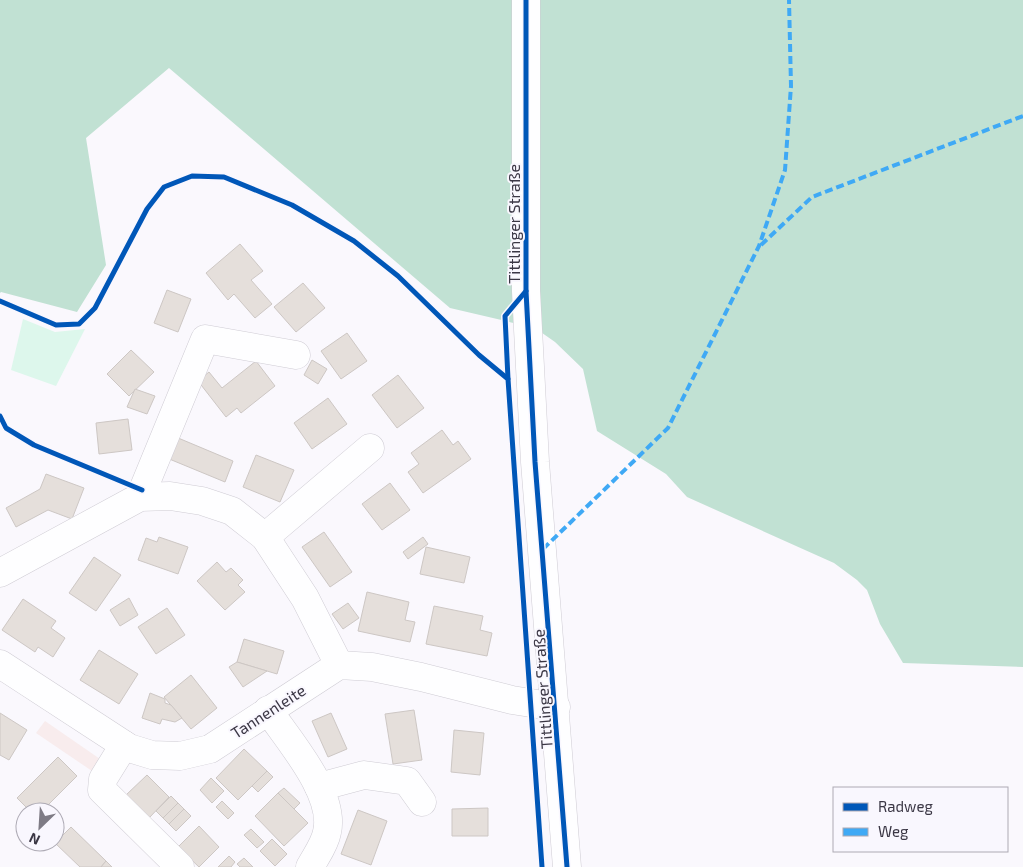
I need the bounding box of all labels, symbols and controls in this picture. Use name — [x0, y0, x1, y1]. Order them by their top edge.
street label: Tittlinger Straße — [504, 164, 523, 284]
street label: Tittlinger Straße — [528, 628, 556, 750]
street label: Tannenleite — [227, 680, 309, 742]
legend — [833, 787, 1008, 852]
text: Radweg — [878, 797, 933, 815]
north arrow — [15, 802, 65, 852]
text: Weg — [878, 822, 909, 840]
text: N — [26, 829, 42, 849]

